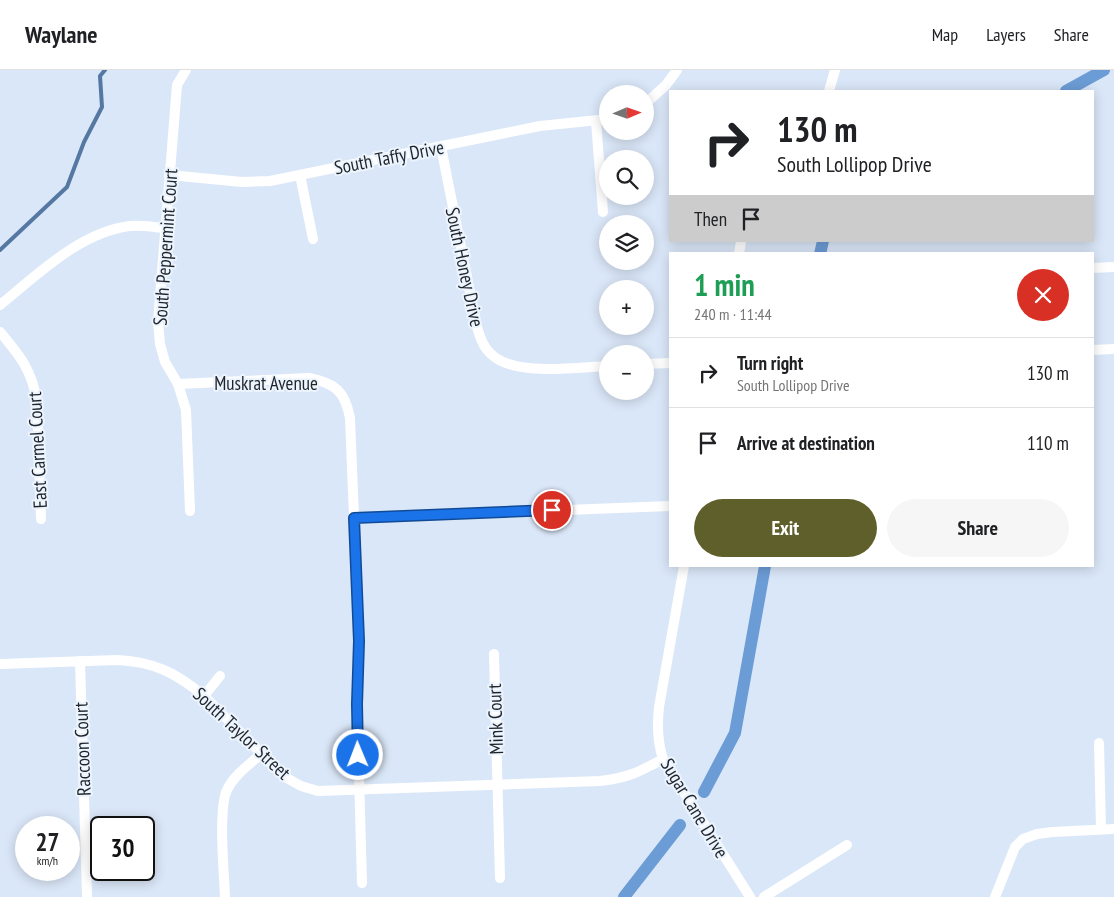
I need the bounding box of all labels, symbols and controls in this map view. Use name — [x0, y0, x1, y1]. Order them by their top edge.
text: Waylane — [25, 19, 98, 50]
text: Map — [932, 23, 958, 46]
text: Layers — [986, 23, 1026, 46]
text: Share — [1054, 23, 1089, 46]
north arrow — [599, 85, 654, 140]
map controls — [599, 85, 654, 400]
text: 130 m — [777, 106, 858, 152]
icon: right — [694, 110, 759, 175]
street label: South Taffy Drive — [332, 135, 446, 179]
button: search — [599, 150, 654, 205]
text: South Lollipop Drive — [777, 150, 932, 178]
street label: South Peppermint Court — [148, 167, 183, 326]
street label: South Honey Drive — [441, 205, 489, 329]
icon: arrive — [737, 205, 765, 233]
text: Then — [694, 207, 727, 231]
button: layers — [599, 215, 654, 270]
text: 1 min — [694, 265, 755, 304]
button: close — [1017, 269, 1069, 321]
button: + — [599, 280, 654, 335]
text: 240 m · 11:44 — [694, 304, 772, 324]
button: − — [599, 345, 654, 400]
text: Turn right — [737, 351, 803, 375]
icon: right — [694, 359, 722, 387]
text: 130 m — [1027, 361, 1069, 385]
street label: Muskrat Avenue — [214, 371, 318, 395]
text: South Lollipop Drive — [737, 375, 850, 395]
street label: East Carmel Court — [22, 390, 52, 509]
icon: arrive — [694, 429, 722, 457]
text: Arrive at destination — [737, 431, 875, 455]
text: 110 m — [1027, 431, 1069, 455]
pin — [531, 489, 573, 531]
icon: arrive — [538, 496, 566, 524]
button: Exit — [694, 499, 877, 557]
button: Share — [887, 499, 1069, 557]
street label: South Taylor Street — [188, 682, 296, 785]
street label: Mink Court — [482, 682, 508, 755]
street label: Raccoon Court — [68, 701, 96, 796]
position arrow — [331, 728, 383, 780]
street label: Sugar Cane Drive — [656, 754, 734, 862]
speed limit sign: 30 — [90, 816, 155, 881]
text: 27 — [36, 826, 59, 858]
text: km/h — [37, 853, 58, 868]

